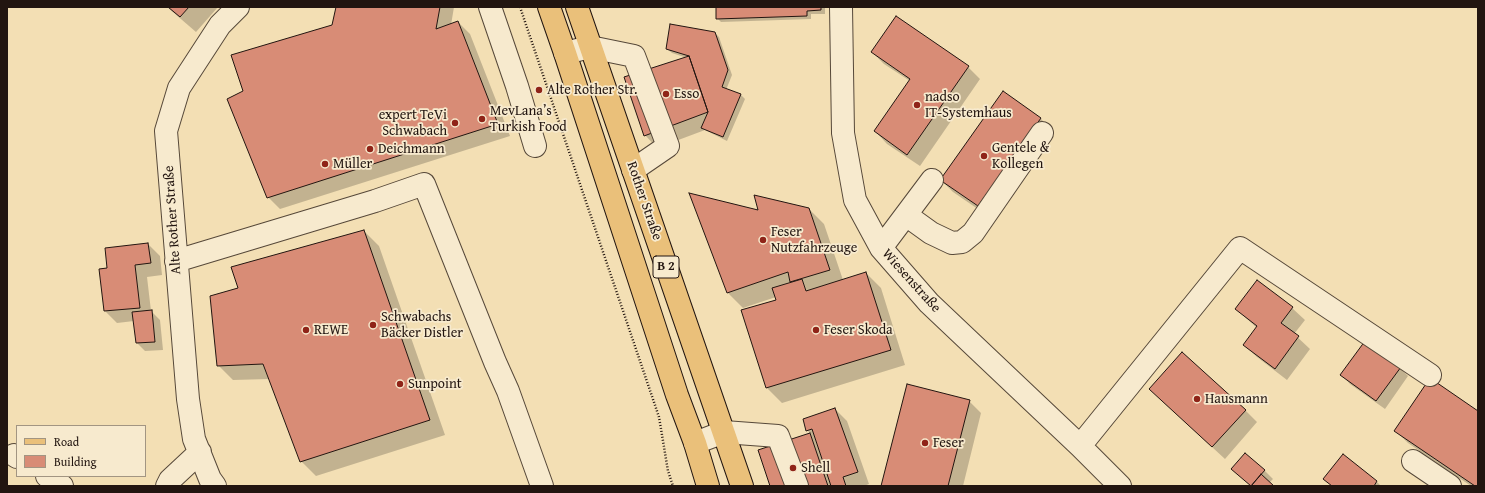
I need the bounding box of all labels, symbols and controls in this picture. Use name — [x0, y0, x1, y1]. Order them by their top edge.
place label: Alte Rother Str. — [547, 82, 637, 98]
marker: Alte Rother Str. — [534, 85, 544, 95]
place label: Esso — [674, 86, 699, 102]
marker: Esso — [661, 89, 671, 99]
place label: nadso IT-Systemhaus — [925, 89, 1012, 122]
marker: nadso IT-Systemhaus — [912, 100, 922, 110]
place label: MevLana’s Turkish Food — [490, 103, 567, 136]
place label: expert TeVi Schwabach — [379, 107, 447, 140]
marker: MevLana’s Turkish Food — [477, 114, 487, 124]
marker: expert TeVi Schwabach — [450, 118, 460, 128]
place label: Gentele & Kollegen — [992, 140, 1049, 172]
place label: Deichmann — [378, 141, 445, 157]
marker: Deichmann — [365, 144, 375, 154]
marker: Gentele & Kollegen — [979, 151, 989, 161]
place label: Müller — [333, 156, 372, 172]
marker: Müller — [320, 159, 330, 169]
street label: Rother Straße — [623, 159, 665, 243]
street label: Alte Rother Straße — [161, 165, 185, 275]
place label: Feser Nutzfahrzeuge — [771, 224, 857, 256]
marker: Feser Nutzfahrzeuge — [758, 235, 768, 245]
street label: Wiesenstraße — [878, 246, 944, 316]
road number: B 2 — [653, 256, 679, 278]
place label: Schwabachs Bäcker Distler — [381, 309, 463, 342]
marker: Schwabachs Bäcker Distler — [368, 320, 378, 330]
place label: REWE — [314, 322, 348, 338]
place label: Feser Skoda — [824, 322, 893, 338]
marker: REWE — [301, 325, 311, 335]
marker: Feser Skoda — [811, 325, 821, 335]
place label: Sunpoint — [408, 376, 462, 392]
marker: Sunpoint — [395, 379, 405, 389]
place label: Hausmann — [1205, 391, 1268, 407]
marker: Hausmann — [1192, 394, 1202, 404]
legend — [16, 425, 146, 477]
text: Road — [54, 433, 79, 450]
place label: Feser — [933, 435, 964, 451]
marker: Feser — [920, 438, 930, 448]
text: Building — [54, 453, 97, 470]
place label: Shell — [801, 460, 830, 476]
marker: Shell — [788, 463, 798, 473]

